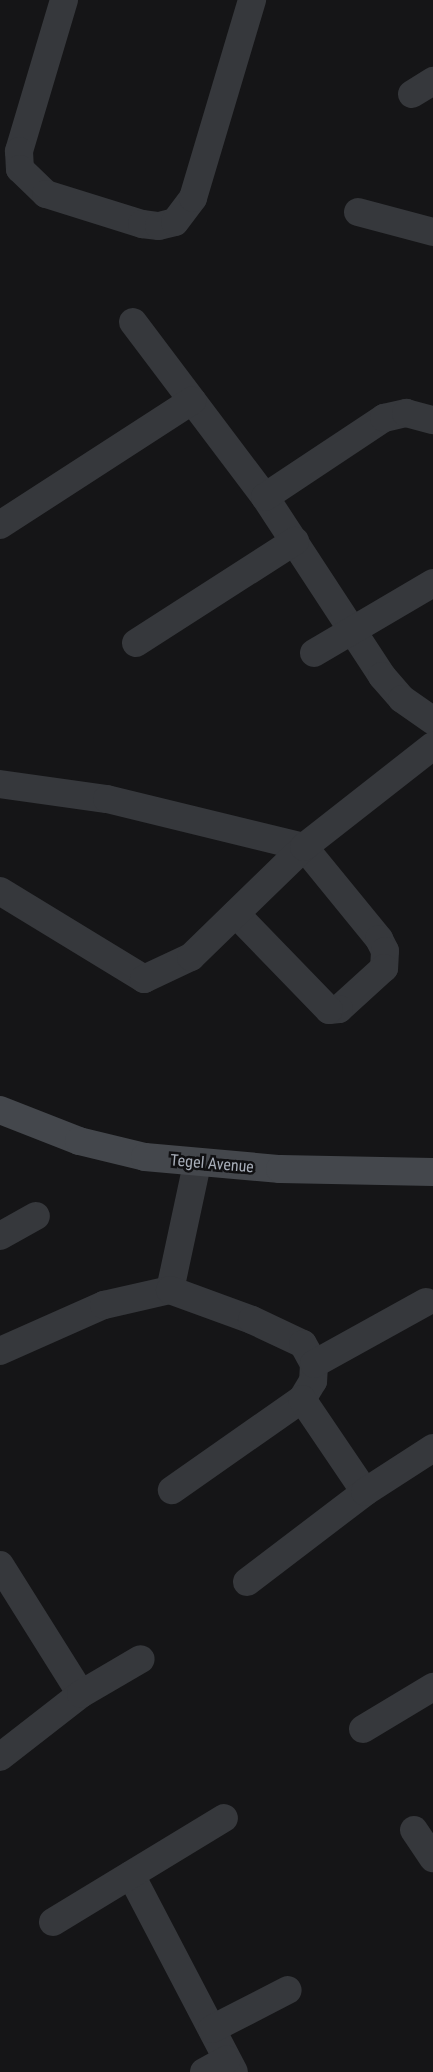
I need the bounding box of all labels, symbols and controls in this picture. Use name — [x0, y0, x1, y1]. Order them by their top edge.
street label: Tegel Avenue — [169, 1151, 255, 1177]

